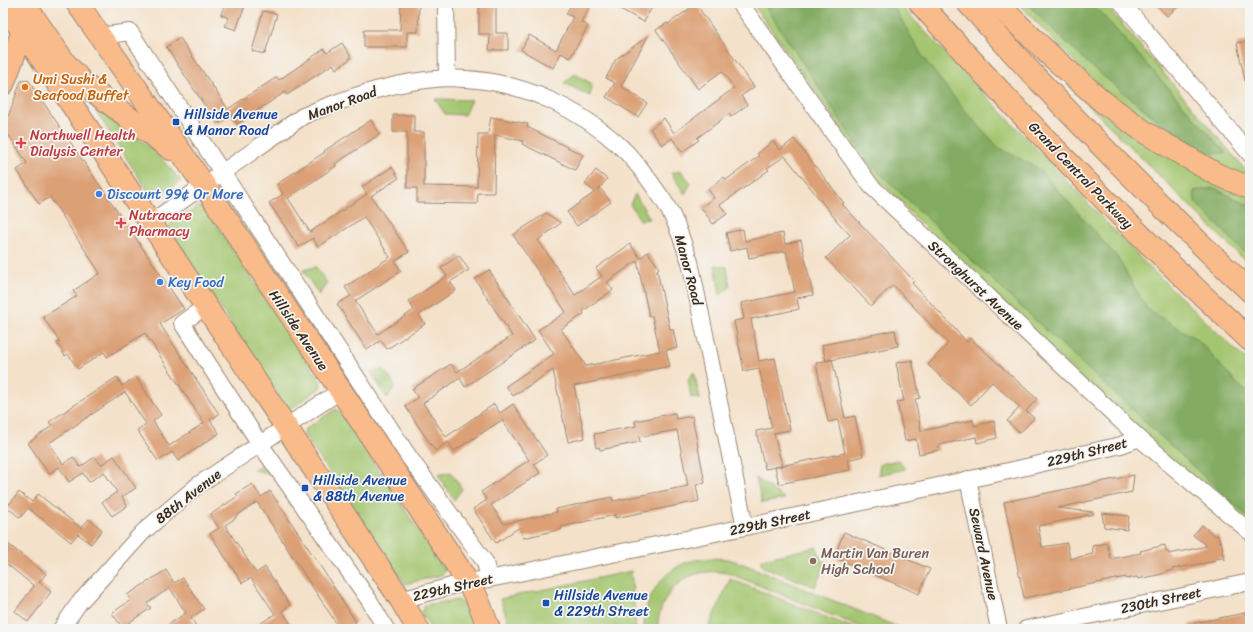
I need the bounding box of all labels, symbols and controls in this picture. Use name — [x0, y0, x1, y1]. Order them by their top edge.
place label: Umi Sushi & Seafood Buffet — [33, 67, 130, 108]
street label: Manor Road — [304, 79, 382, 128]
marker: Umi Sushi & Seafood Buffet — [20, 82, 30, 92]
place label: Hillside Avenue & Manor Road — [184, 102, 278, 143]
street label: Grand Central Parkway — [1022, 115, 1140, 236]
marker: Hillside Avenue & Manor Road — [171, 117, 181, 127]
place label: Northwell Health Dialysis Center — [30, 123, 136, 164]
marker: Northwell Health Dialysis Center — [15, 137, 27, 149]
place label: Discount 99¢ Or More — [107, 182, 243, 207]
marker: Discount 99¢ Or More — [94, 189, 104, 199]
place label: Nutracare Pharmacy — [129, 203, 192, 244]
marker: Nutracare Pharmacy — [116, 218, 126, 228]
street label: Manor Road — [667, 232, 710, 310]
street label: Stronghurst Avenue — [922, 234, 1030, 337]
place label: Key Food — [168, 270, 225, 295]
marker: Key Food — [155, 277, 165, 287]
street label: Hillside Avenue — [262, 284, 335, 376]
street label: 229th Street — [1044, 430, 1130, 475]
street label: 88th Avenue — [150, 462, 227, 530]
place label: Hillside Avenue & 88th Avenue — [313, 468, 407, 509]
marker: Hillside Avenue & 88th Avenue — [300, 483, 310, 493]
street label: 229th Street — [727, 502, 813, 543]
street label: Seward Avenue — [961, 505, 1006, 603]
place label: Martin Van Buren High School — [821, 541, 929, 582]
marker: Martin Van Buren High School — [808, 556, 818, 566]
street label: 229th Street — [410, 566, 496, 609]
street label: 230th Street — [1118, 580, 1204, 621]
place label: Hillside Avenue & 229th Street — [554, 583, 649, 624]
marker: Hillside Avenue & 229th Street — [541, 598, 551, 608]

